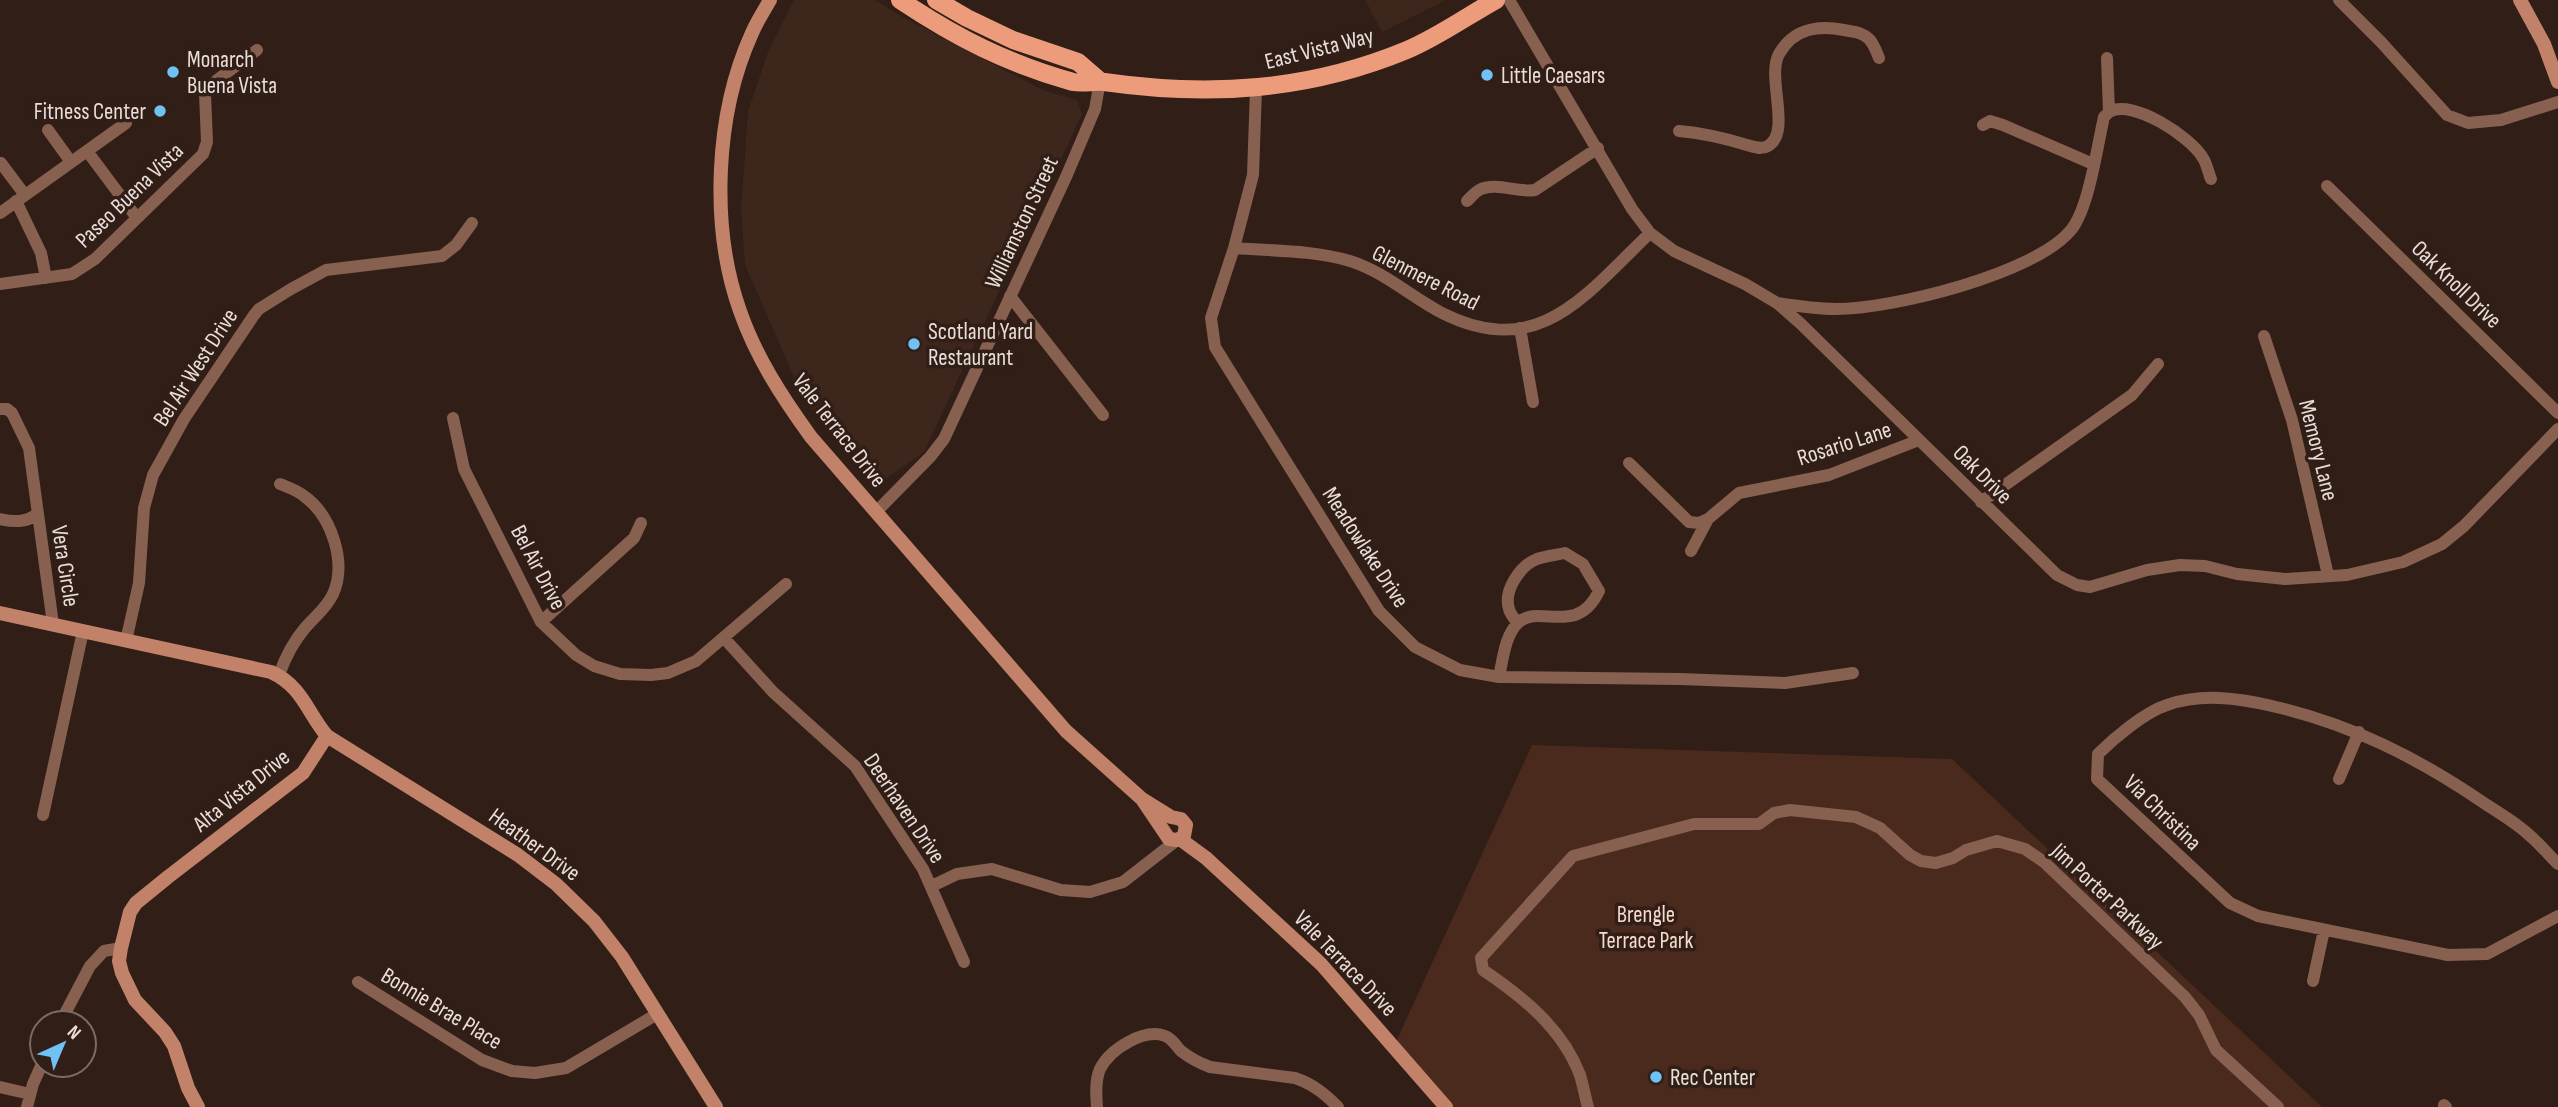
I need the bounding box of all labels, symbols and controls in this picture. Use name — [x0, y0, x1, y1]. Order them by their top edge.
street label: East Vista Way — [1262, 22, 1377, 76]
place label: Monarch Buena Vista — [187, 46, 277, 100]
place label: Little Caesars — [1501, 62, 1605, 90]
marker: Monarch Buena Vista — [165, 64, 181, 80]
marker: Little Caesars — [1479, 67, 1495, 83]
place label: Fitness Center — [34, 98, 146, 126]
marker: Fitness Center — [152, 103, 168, 119]
street label: Paseo Buena Vista — [70, 137, 189, 254]
street label: Williamston Street — [979, 152, 1065, 293]
street label: Oak Knoll Drive — [2405, 235, 2507, 335]
street label: Glenmere Road — [1367, 239, 1484, 317]
street label: Bel Air West Drive — [147, 303, 244, 432]
place label: Scotland Yard Restaurant — [928, 318, 1033, 372]
marker: Scotland Yard Restaurant — [906, 336, 922, 352]
street label: Vale Terrace Drive — [786, 368, 892, 493]
street label: Memory Lane — [2292, 397, 2344, 504]
street label: Rosario Lane — [1794, 416, 1895, 472]
street label: Oak Drive — [1947, 439, 2018, 510]
street label: Meadowlake Drive — [1316, 482, 1415, 613]
street label: Bel Air Drive — [504, 520, 572, 615]
street label: Vera Circle — [45, 523, 85, 609]
street label: Alta Vista Drive — [187, 743, 296, 839]
street label: Deerhaven Drive — [857, 748, 951, 869]
street label: Via Christina — [2118, 769, 2207, 857]
street label: Heather Drive — [483, 802, 586, 887]
street label: Jim Porter Parkway — [2044, 837, 2170, 956]
park label: Brengle Terrace Park — [1599, 901, 1693, 955]
street label: Vale Terrace Drive — [1288, 905, 1403, 1023]
street label: Bonnie Brae Place — [376, 962, 507, 1056]
north arrow — [28, 1009, 98, 1079]
text: N — [62, 1021, 85, 1045]
place label: Rec Center — [1670, 1064, 1756, 1092]
marker: Rec Center — [1648, 1069, 1664, 1085]

